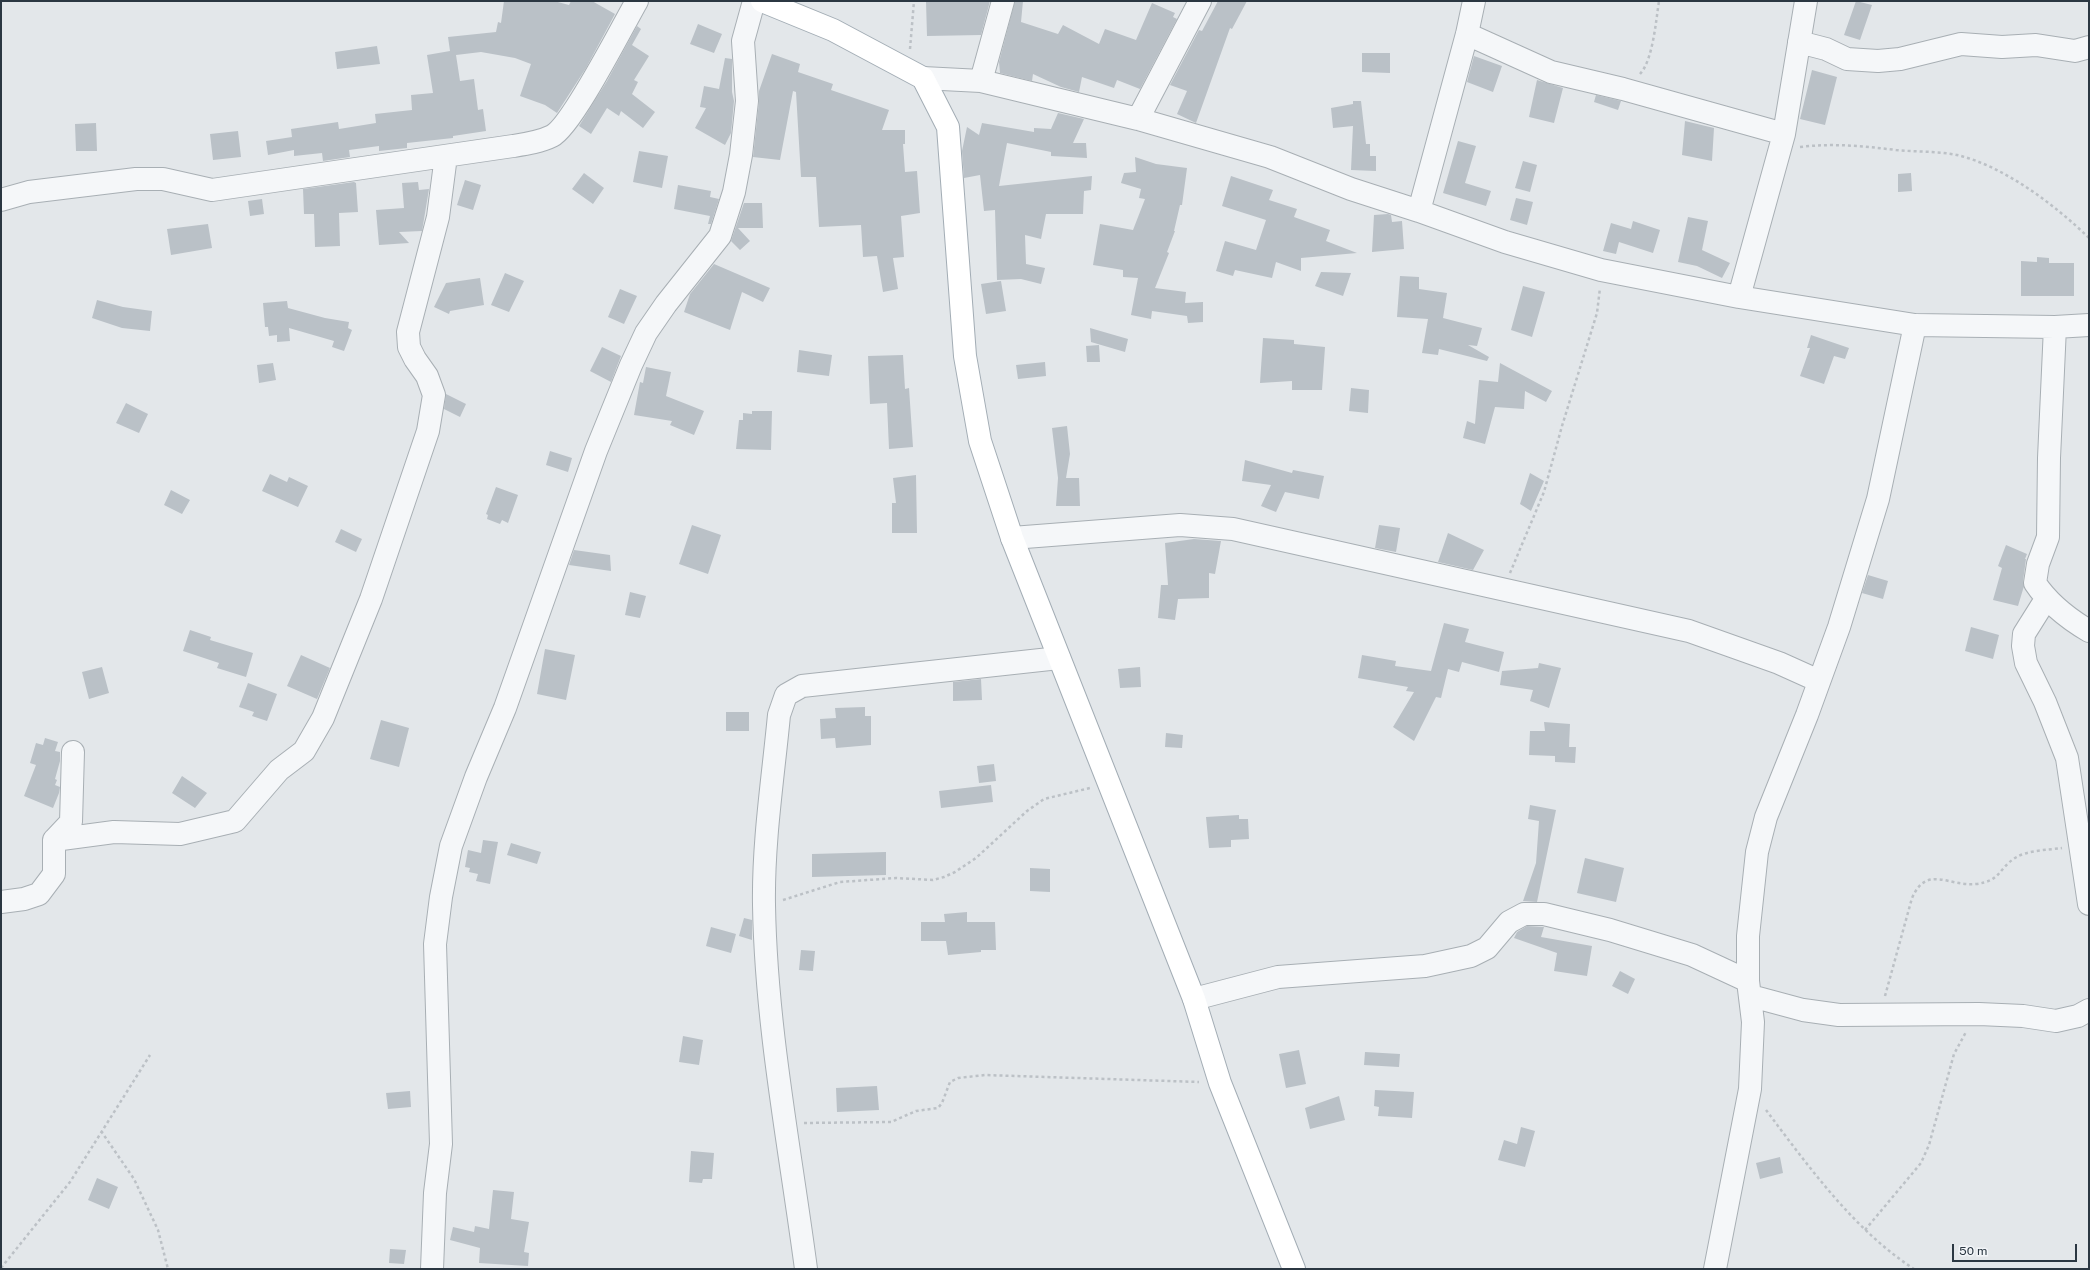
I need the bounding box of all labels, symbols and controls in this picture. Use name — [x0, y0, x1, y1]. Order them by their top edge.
scale bar — [1954, 1236, 2079, 1262]
text: 50 m — [1959, 1244, 1987, 1258]

